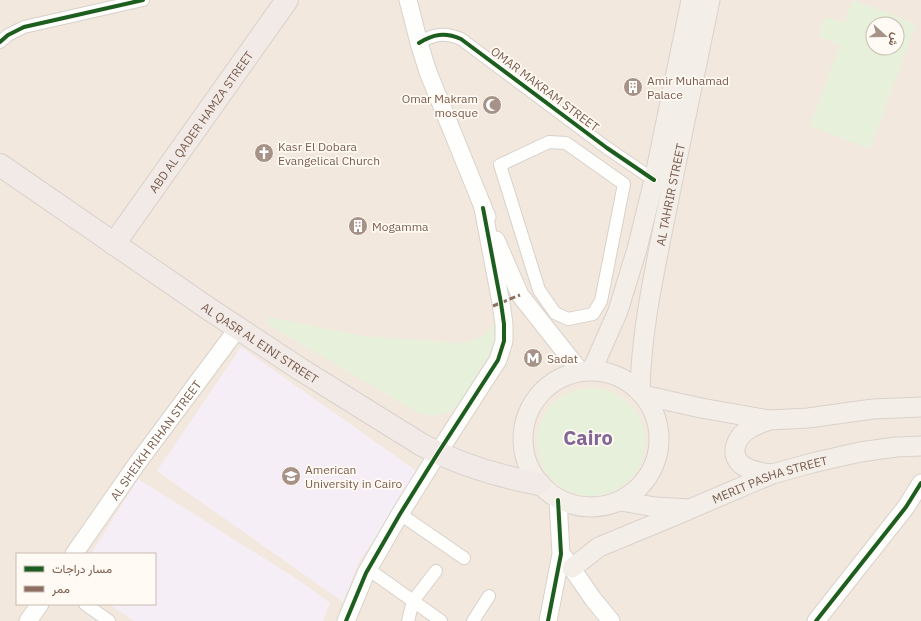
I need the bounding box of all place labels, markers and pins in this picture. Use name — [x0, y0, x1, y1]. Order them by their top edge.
place label: Amir Muhamad Palace — [647, 73, 729, 102]
building icon: Amir Muhamad Palace — [622, 76, 644, 98]
place label: Omar Makram mosque — [402, 91, 478, 120]
mosque icon: Omar Makram mosque — [481, 94, 503, 116]
place label: Kasr El Dobara Evangelical Church — [278, 139, 380, 168]
church icon: Kasr El Dobara Evangelical Church — [253, 142, 275, 164]
building icon: Mogamma — [347, 215, 369, 237]
place label: Mogamma — [372, 219, 429, 234]
metro station icon: Sadat — [522, 347, 544, 369]
place label: Sadat — [547, 351, 578, 366]
place label: American University in Cairo — [305, 462, 402, 491]
school or university icon: American University in Cairo — [280, 465, 302, 487]

